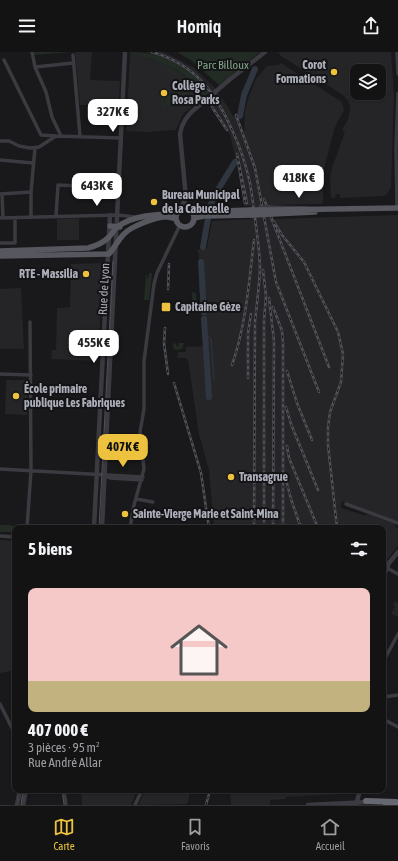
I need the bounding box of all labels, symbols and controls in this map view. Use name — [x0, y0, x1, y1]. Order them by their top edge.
icon: menu — [16, 15, 38, 37]
icon: share — [360, 15, 382, 37]
text: Homiq — [177, 16, 221, 37]
park label: Parc Billoux — [197, 58, 249, 72]
place label: Corot Formations — [276, 58, 327, 86]
map controls — [350, 64, 386, 100]
button: layers — [350, 64, 386, 100]
marker: Corot Formations — [329, 67, 339, 77]
place label: Collège Rosa Parks — [172, 79, 220, 107]
marker: Collège Rosa Parks — [159, 88, 169, 98]
pin: 327K € — [80, 99, 146, 133]
text: 327K € — [97, 104, 129, 119]
pin: 418K € — [266, 165, 332, 199]
text: 418K € — [283, 170, 315, 185]
pin: 643K € — [64, 173, 130, 207]
text: 643K € — [81, 178, 113, 193]
place label: Bureau Municipal de la Cabucelle — [162, 188, 240, 216]
marker: Bureau Municipal de la Cabucelle — [149, 197, 159, 207]
street label: Rue de Lyon — [96, 263, 112, 315]
place label: RTE - Massilia — [19, 267, 78, 281]
marker: RTE - Massilia — [81, 269, 91, 279]
place label: Capitaine Gèze — [175, 300, 241, 314]
marker: Capitaine Gèze — [160, 301, 172, 313]
pin: 455K € — [61, 330, 127, 364]
text: 455K € — [78, 335, 110, 350]
place label: École primaire publique Les Fabriques — [24, 381, 126, 410]
marker: École primaire publique Les Fabriques — [11, 391, 21, 401]
pin: 407K € — [90, 434, 156, 468]
text: 407K € — [107, 439, 139, 454]
place label: Transagrue — [239, 470, 289, 484]
marker: Transagrue — [226, 472, 236, 482]
place label: Sainte-Vierge Marie et Saint-Mina — [133, 507, 279, 521]
marker: Sainte-Vierge Marie et Saint-Mina — [120, 509, 130, 519]
icon: filters — [348, 538, 370, 560]
text: 5 biens — [28, 539, 72, 559]
icon: home — [163, 614, 235, 686]
text: 407 000 € — [28, 720, 88, 740]
text: 3 pièces · 95 m² — [28, 740, 100, 755]
text: Rue André Allar — [28, 755, 102, 770]
tab: Carte — [53, 816, 75, 852]
tab: Favoris — [181, 816, 210, 852]
tab: Accueil — [316, 816, 345, 852]

